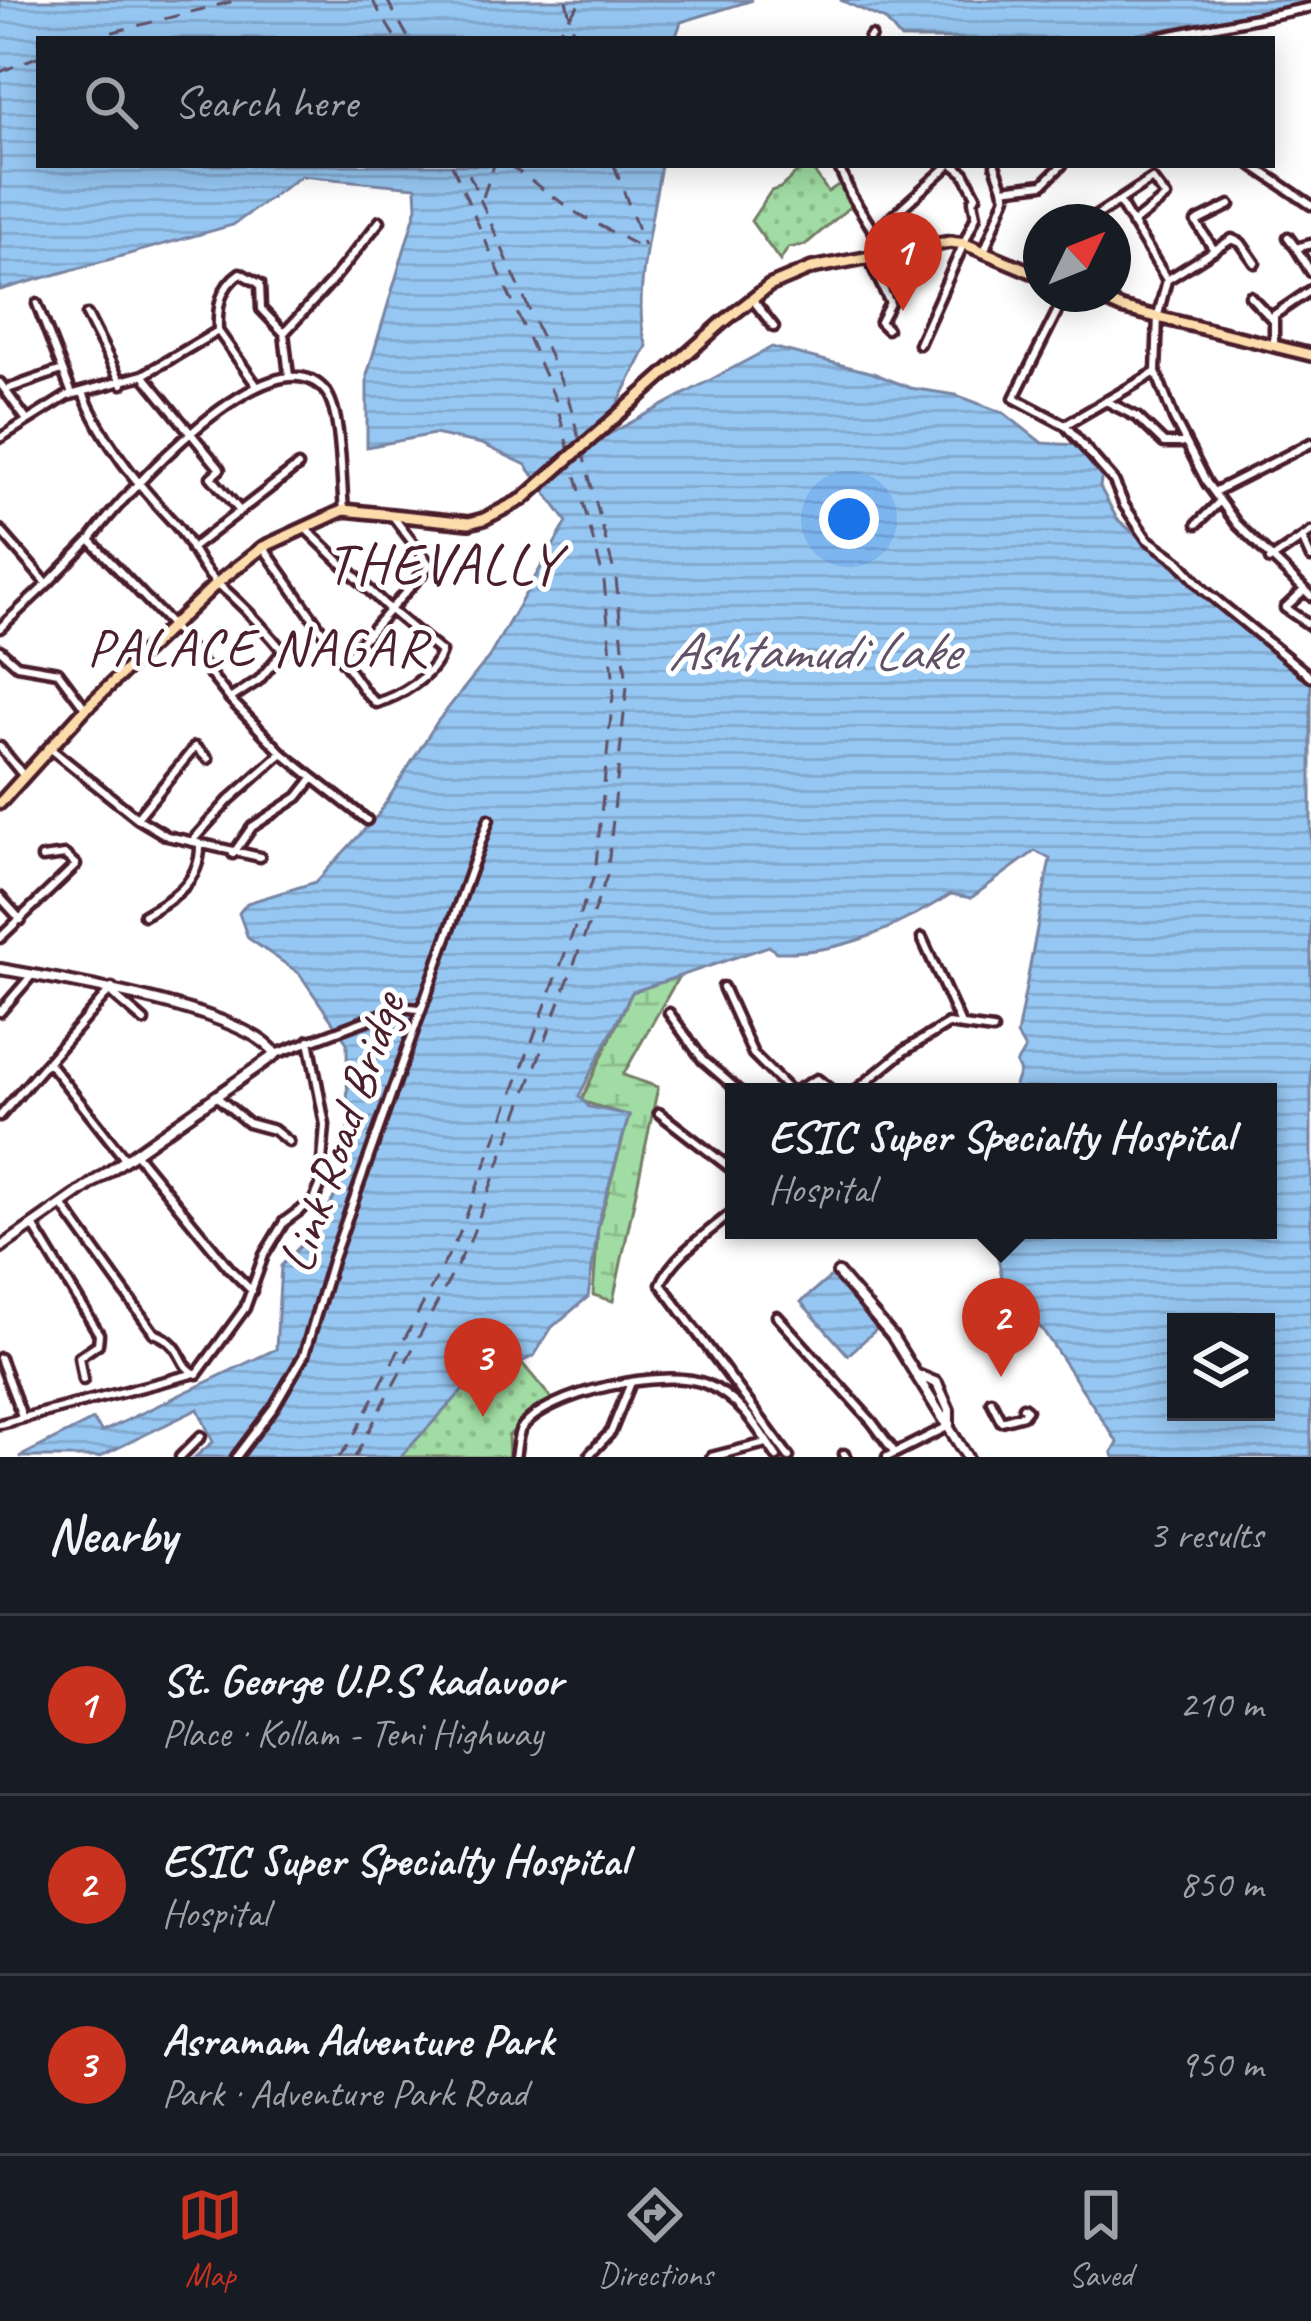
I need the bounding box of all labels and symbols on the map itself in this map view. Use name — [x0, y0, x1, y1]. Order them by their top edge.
north arrow — [1023, 204, 1131, 312]
pin: 1 — [864, 212, 942, 311]
your location — [819, 489, 879, 549]
district label: THEVALLY — [327, 528, 569, 600]
district label: PALACE NAGAR — [87, 613, 432, 681]
water label: Ashtamudi Lake — [668, 617, 965, 685]
street label: Link Road Bridge — [263, 981, 420, 1280]
pin: 2 — [962, 1278, 1040, 1377]
pin: 3 — [444, 1318, 522, 1417]

